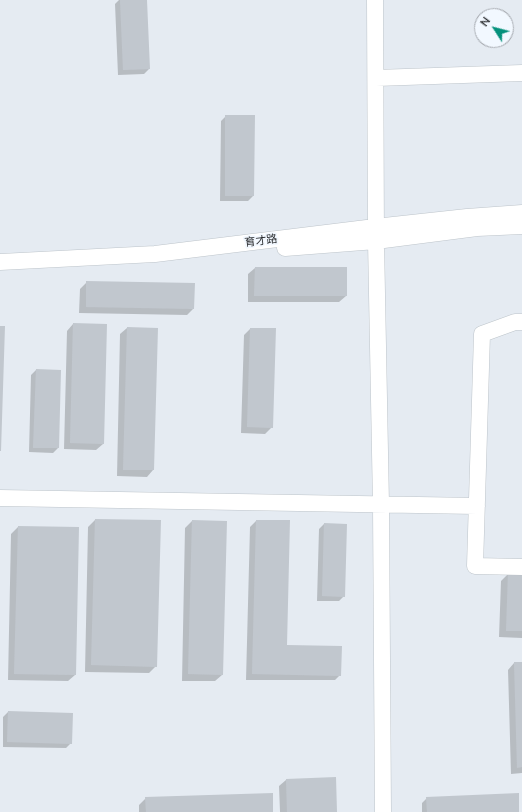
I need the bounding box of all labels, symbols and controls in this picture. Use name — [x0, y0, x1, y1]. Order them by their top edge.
north arrow — [474, 8, 514, 48]
text: N — [477, 14, 493, 29]
street label: 育才路 — [244, 232, 278, 250]

